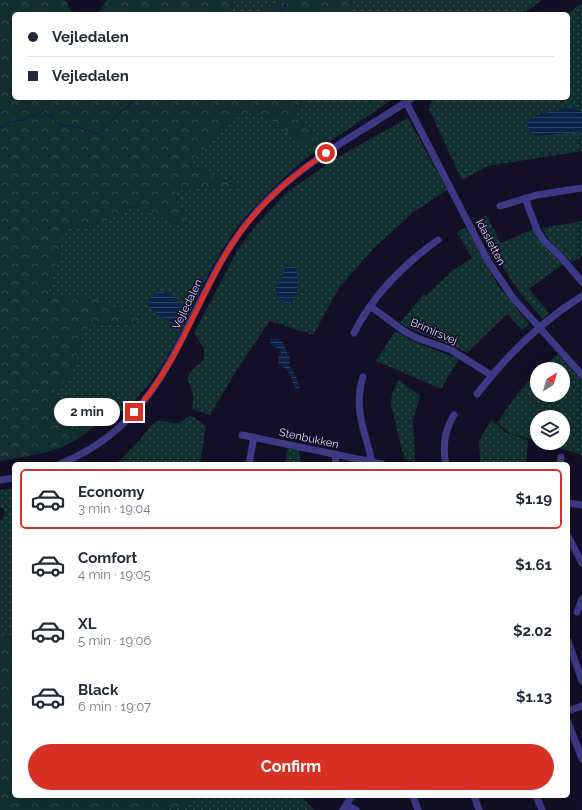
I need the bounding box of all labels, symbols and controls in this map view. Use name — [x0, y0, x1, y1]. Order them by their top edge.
text: Vejledalen — [52, 28, 129, 46]
text: Vejledalen — [52, 67, 129, 85]
route start — [317, 144, 335, 162]
street label: Idasletten — [473, 217, 508, 268]
street label: Vejledalen — [170, 277, 205, 331]
street label: Brimirsvej — [408, 316, 459, 347]
north arrow — [530, 362, 570, 402]
map controls — [530, 362, 570, 450]
callout: 2 min — [54, 398, 120, 426]
route end — [125, 403, 143, 421]
text: 2 min — [70, 404, 104, 419]
button: layers — [530, 410, 570, 450]
street label: Stenbukken — [278, 426, 340, 451]
icon: car — [30, 481, 66, 517]
text: Economy — [78, 483, 145, 501]
text: $1.19 — [515, 490, 552, 508]
text: 3 min · 19:04 — [78, 501, 150, 516]
icon: car — [30, 547, 66, 583]
text: Comfort — [78, 549, 137, 567]
text: $1.61 — [515, 556, 552, 574]
text: 4 min · 19:05 — [78, 567, 151, 582]
icon: car — [30, 613, 66, 649]
text: XL — [78, 615, 96, 633]
text: $2.02 — [513, 622, 552, 640]
text: 5 min · 19:06 — [78, 633, 151, 648]
icon: car — [30, 679, 66, 715]
text: Black — [78, 681, 118, 699]
text: $1.13 — [516, 688, 552, 706]
text: 6 min · 19:07 — [78, 699, 151, 714]
button: Confirm — [28, 744, 554, 790]

